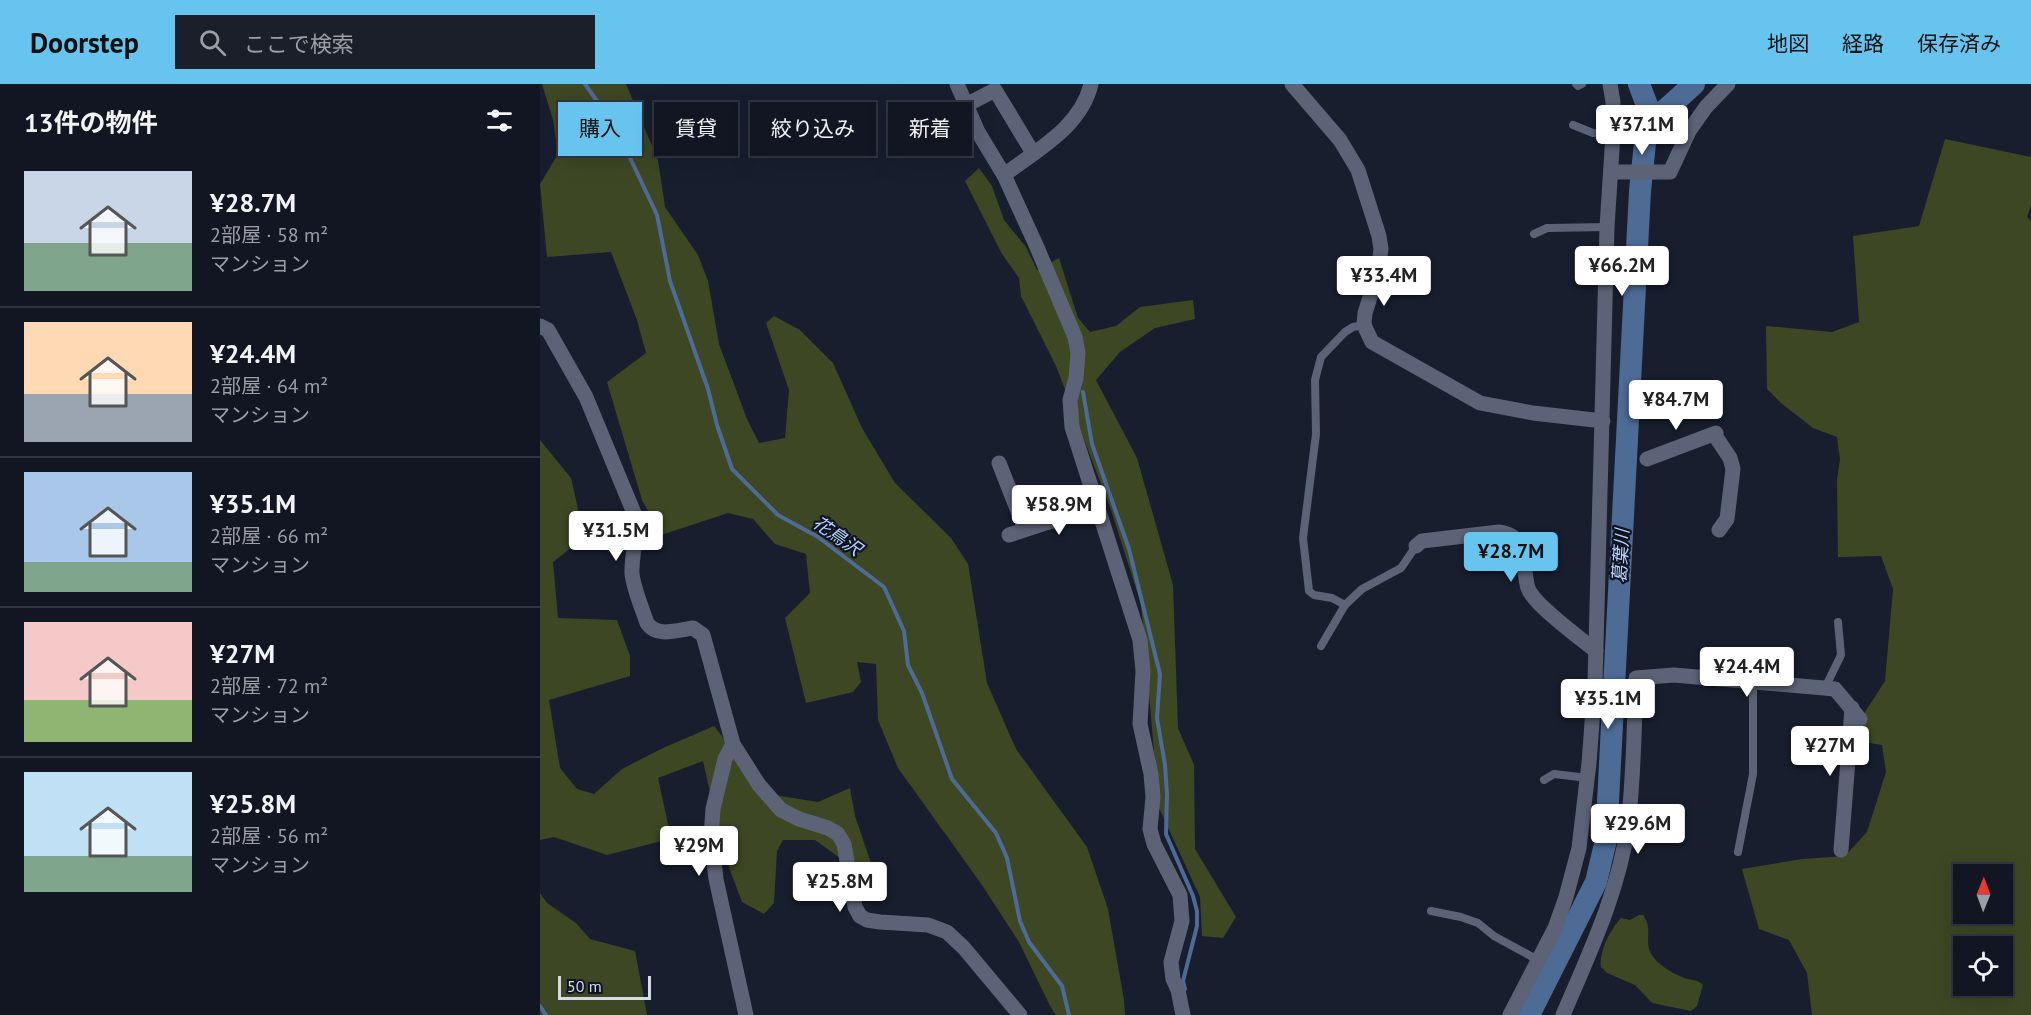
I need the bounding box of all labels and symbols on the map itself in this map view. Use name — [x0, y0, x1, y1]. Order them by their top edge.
pin: ¥37.1M — [1593, 105, 1691, 156]
pin: ¥66.2M — [1573, 246, 1671, 297]
pin: ¥33.4M — [1335, 256, 1433, 307]
pin: ¥84.7M — [1627, 380, 1725, 431]
pin: ¥58.9M — [1010, 485, 1108, 536]
pin: ¥31.5M — [567, 511, 665, 562]
water label: 花鳥沢 — [809, 511, 868, 562]
water label: 葛葉川 — [1608, 526, 1634, 584]
pin: ¥28.7M — [1462, 532, 1560, 583]
pin: ¥24.4M — [1698, 647, 1796, 698]
pin: ¥35.1M — [1559, 679, 1657, 730]
pin: ¥27M — [1794, 726, 1866, 777]
pin: ¥29.6M — [1589, 804, 1687, 855]
pin: ¥29M — [663, 826, 735, 877]
pin: ¥25.8M — [791, 862, 889, 913]
north arrow — [1953, 864, 2013, 924]
scale bar — [558, 973, 651, 1000]

